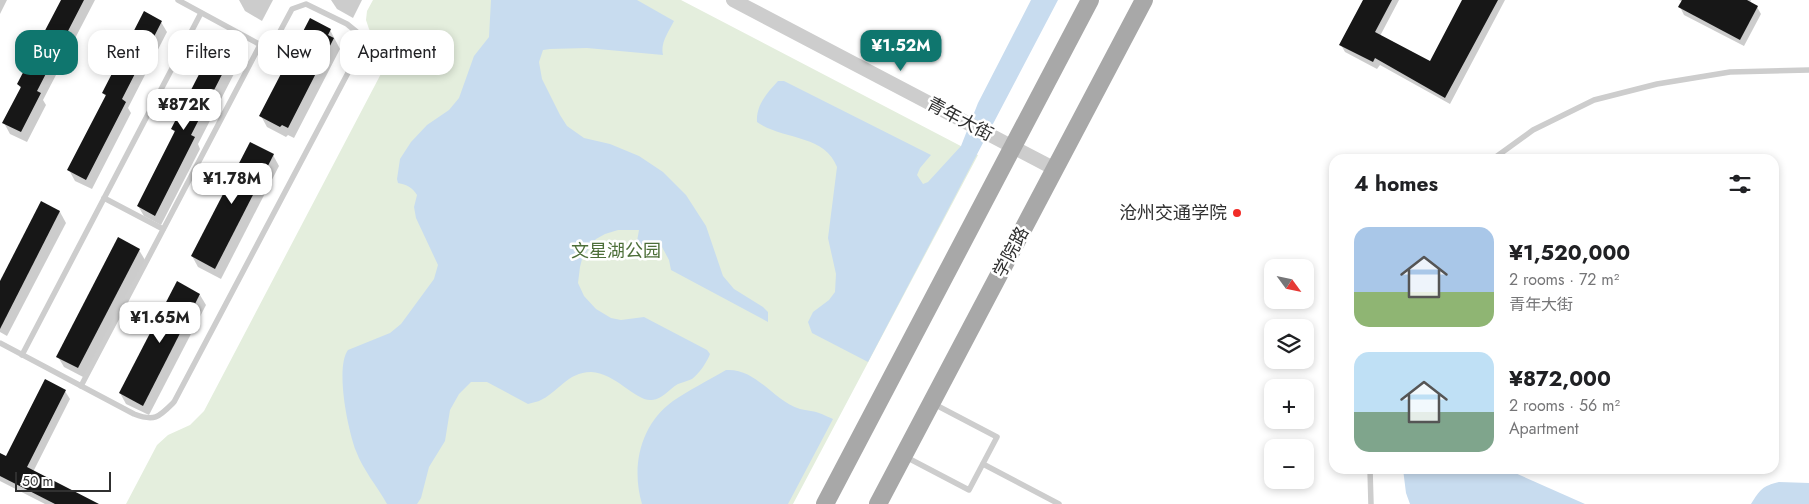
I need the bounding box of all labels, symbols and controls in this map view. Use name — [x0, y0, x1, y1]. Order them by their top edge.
chip: Buy — [15, 30, 78, 75]
chip: Rent — [88, 30, 158, 75]
chip: Filters — [168, 30, 248, 75]
chip: New — [258, 30, 330, 75]
chip: Apartment — [340, 30, 454, 75]
pin: ¥1.52M — [860, 30, 942, 72]
text: ¥1.52M — [871, 34, 931, 57]
pin: ¥872K — [149, 88, 219, 131]
street label: 青年大街 — [922, 91, 998, 147]
text: ¥872K — [158, 93, 210, 116]
pin: ¥1.78M — [191, 162, 273, 205]
text: ¥1.78M — [203, 167, 261, 190]
text: 4 homes — [1354, 169, 1438, 199]
icon: filters — [1726, 170, 1754, 198]
place label: 沧州交通学院 — [1119, 200, 1227, 226]
marker: 沧州交通学院 — [1231, 207, 1243, 219]
street label: 学院路 — [987, 222, 1035, 282]
park label: 文星湖公园 — [571, 238, 661, 264]
text: ¥1,520,000 — [1509, 238, 1630, 268]
icon: home — [1394, 247, 1454, 307]
north arrow — [1264, 259, 1314, 309]
map controls — [1264, 259, 1314, 489]
text: 2 rooms · 72 m² — [1509, 268, 1619, 291]
text: 青年大街 — [1509, 293, 1573, 316]
pin: ¥1.65M — [119, 302, 201, 344]
text: ¥1.65M — [130, 306, 190, 329]
button: layers — [1264, 319, 1314, 369]
text: ¥872,000 — [1509, 364, 1611, 394]
icon: home — [1394, 372, 1454, 432]
button: + — [1264, 379, 1314, 429]
text: 2 rooms · 56 m² — [1509, 394, 1620, 417]
text: Apartment — [1509, 417, 1579, 440]
button: − — [1264, 439, 1314, 489]
scale bar — [15, 469, 111, 492]
text: 50 m — [22, 471, 53, 491]

